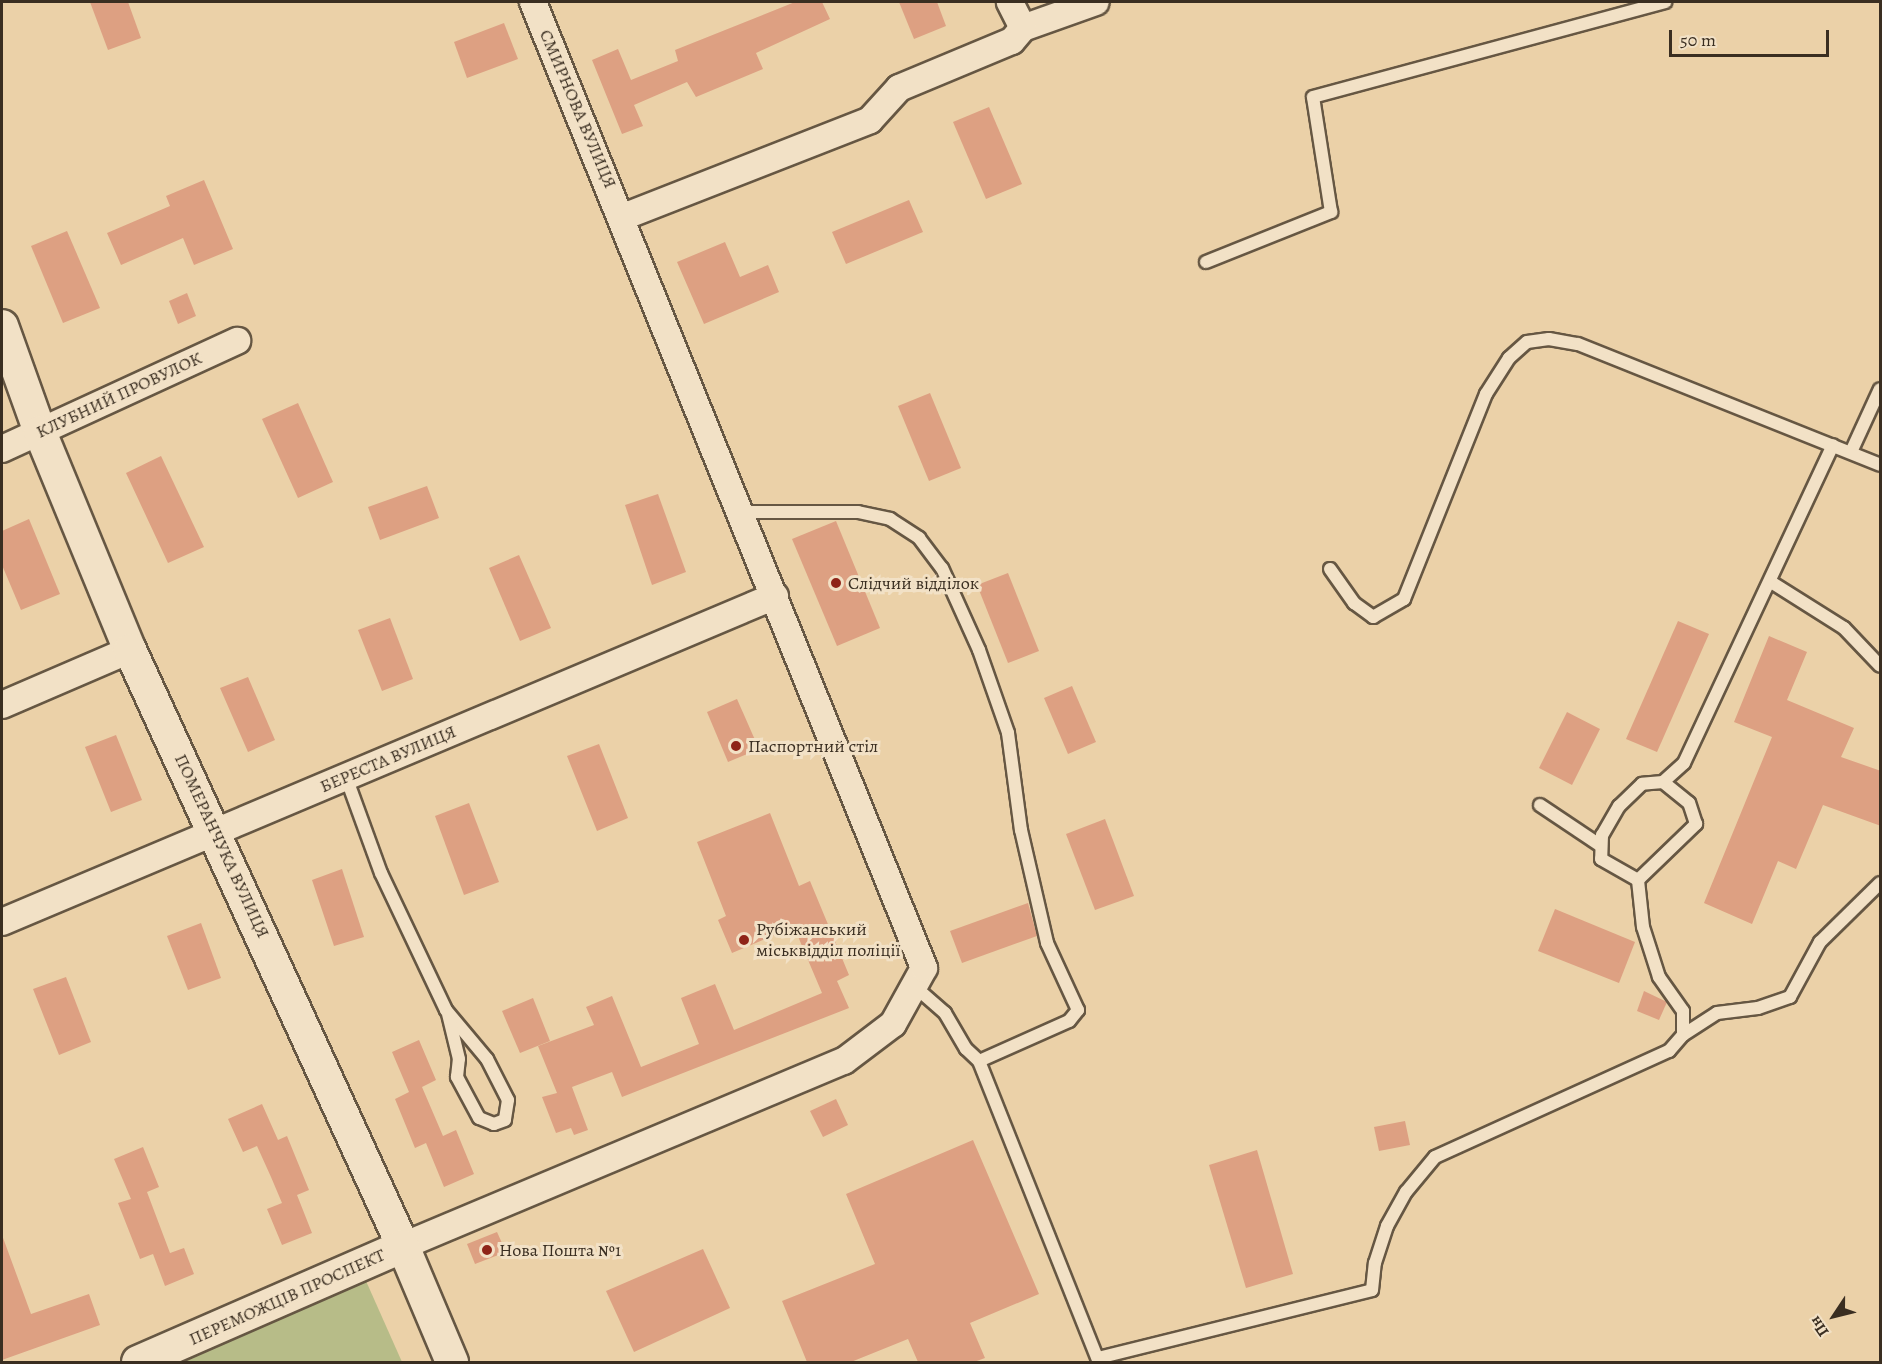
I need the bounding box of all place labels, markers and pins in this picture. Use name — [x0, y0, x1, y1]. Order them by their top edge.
place label: Слідчий відділок — [848, 572, 979, 594]
marker: Слідчий відділок — [829, 576, 843, 590]
place label: Паспортний стіл — [748, 735, 878, 757]
marker: Паспортний стіл — [729, 739, 743, 753]
place label: Рубіжанський міськвідділ поліції — [756, 919, 901, 962]
marker: Рубіжанський міськвідділ поліції — [737, 933, 751, 947]
place label: Нова Пошта №1 — [499, 1239, 621, 1261]
marker: Нова Пошта №1 — [480, 1243, 494, 1257]

